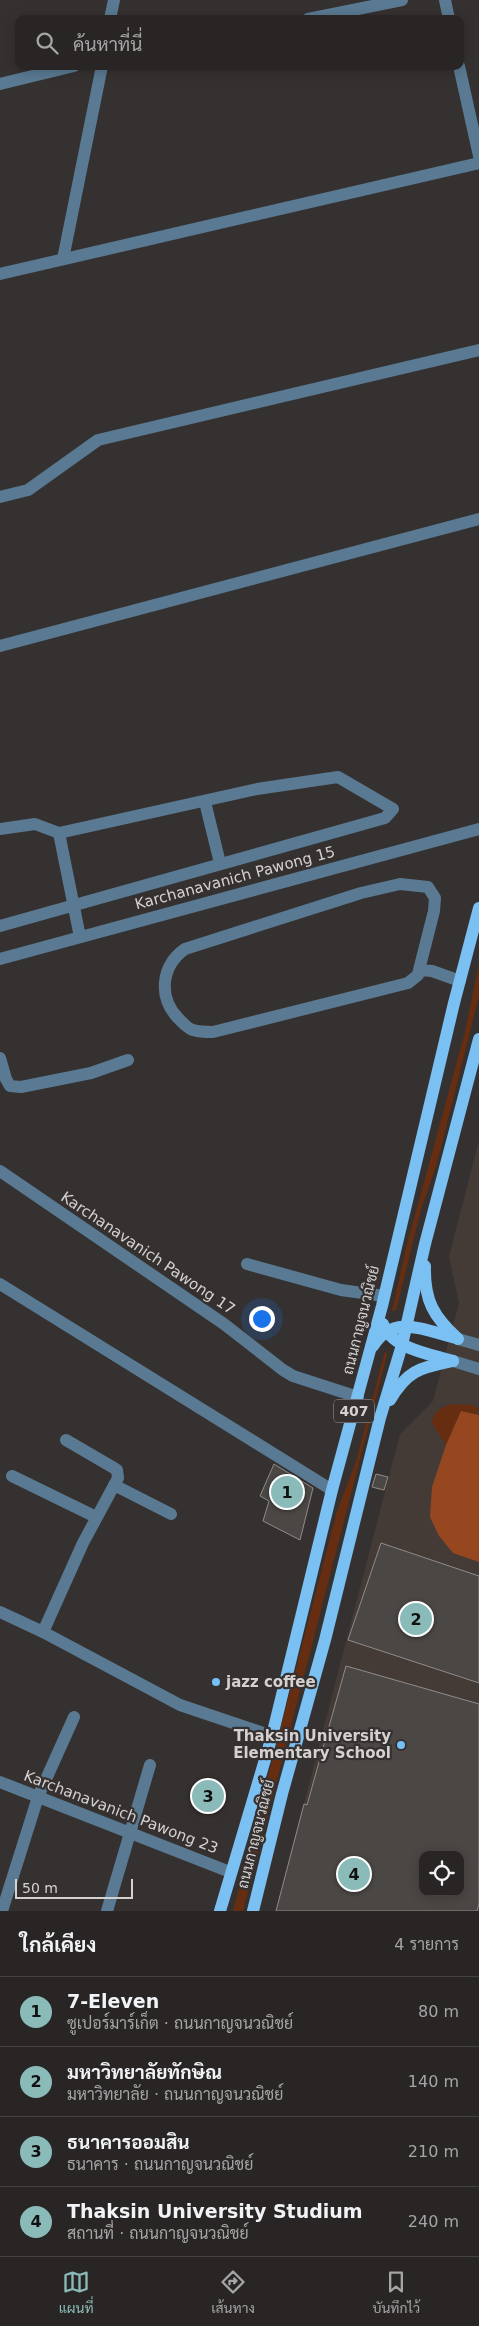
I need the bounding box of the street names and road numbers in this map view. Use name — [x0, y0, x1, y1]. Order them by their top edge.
street label: Karchanavanich Pawong 15 — [133, 843, 337, 913]
street label: Karchanavanich Pawong 17 — [57, 1188, 239, 1318]
street label: ถนนกาญจนวณิชย์ — [338, 1263, 383, 1376]
road number: 407 — [334, 1400, 374, 1422]
street label: Karchanavanich Pawong 23 — [21, 1767, 221, 1857]
street label: ถนนกาญจนวณิชย์ — [233, 1777, 278, 1890]

